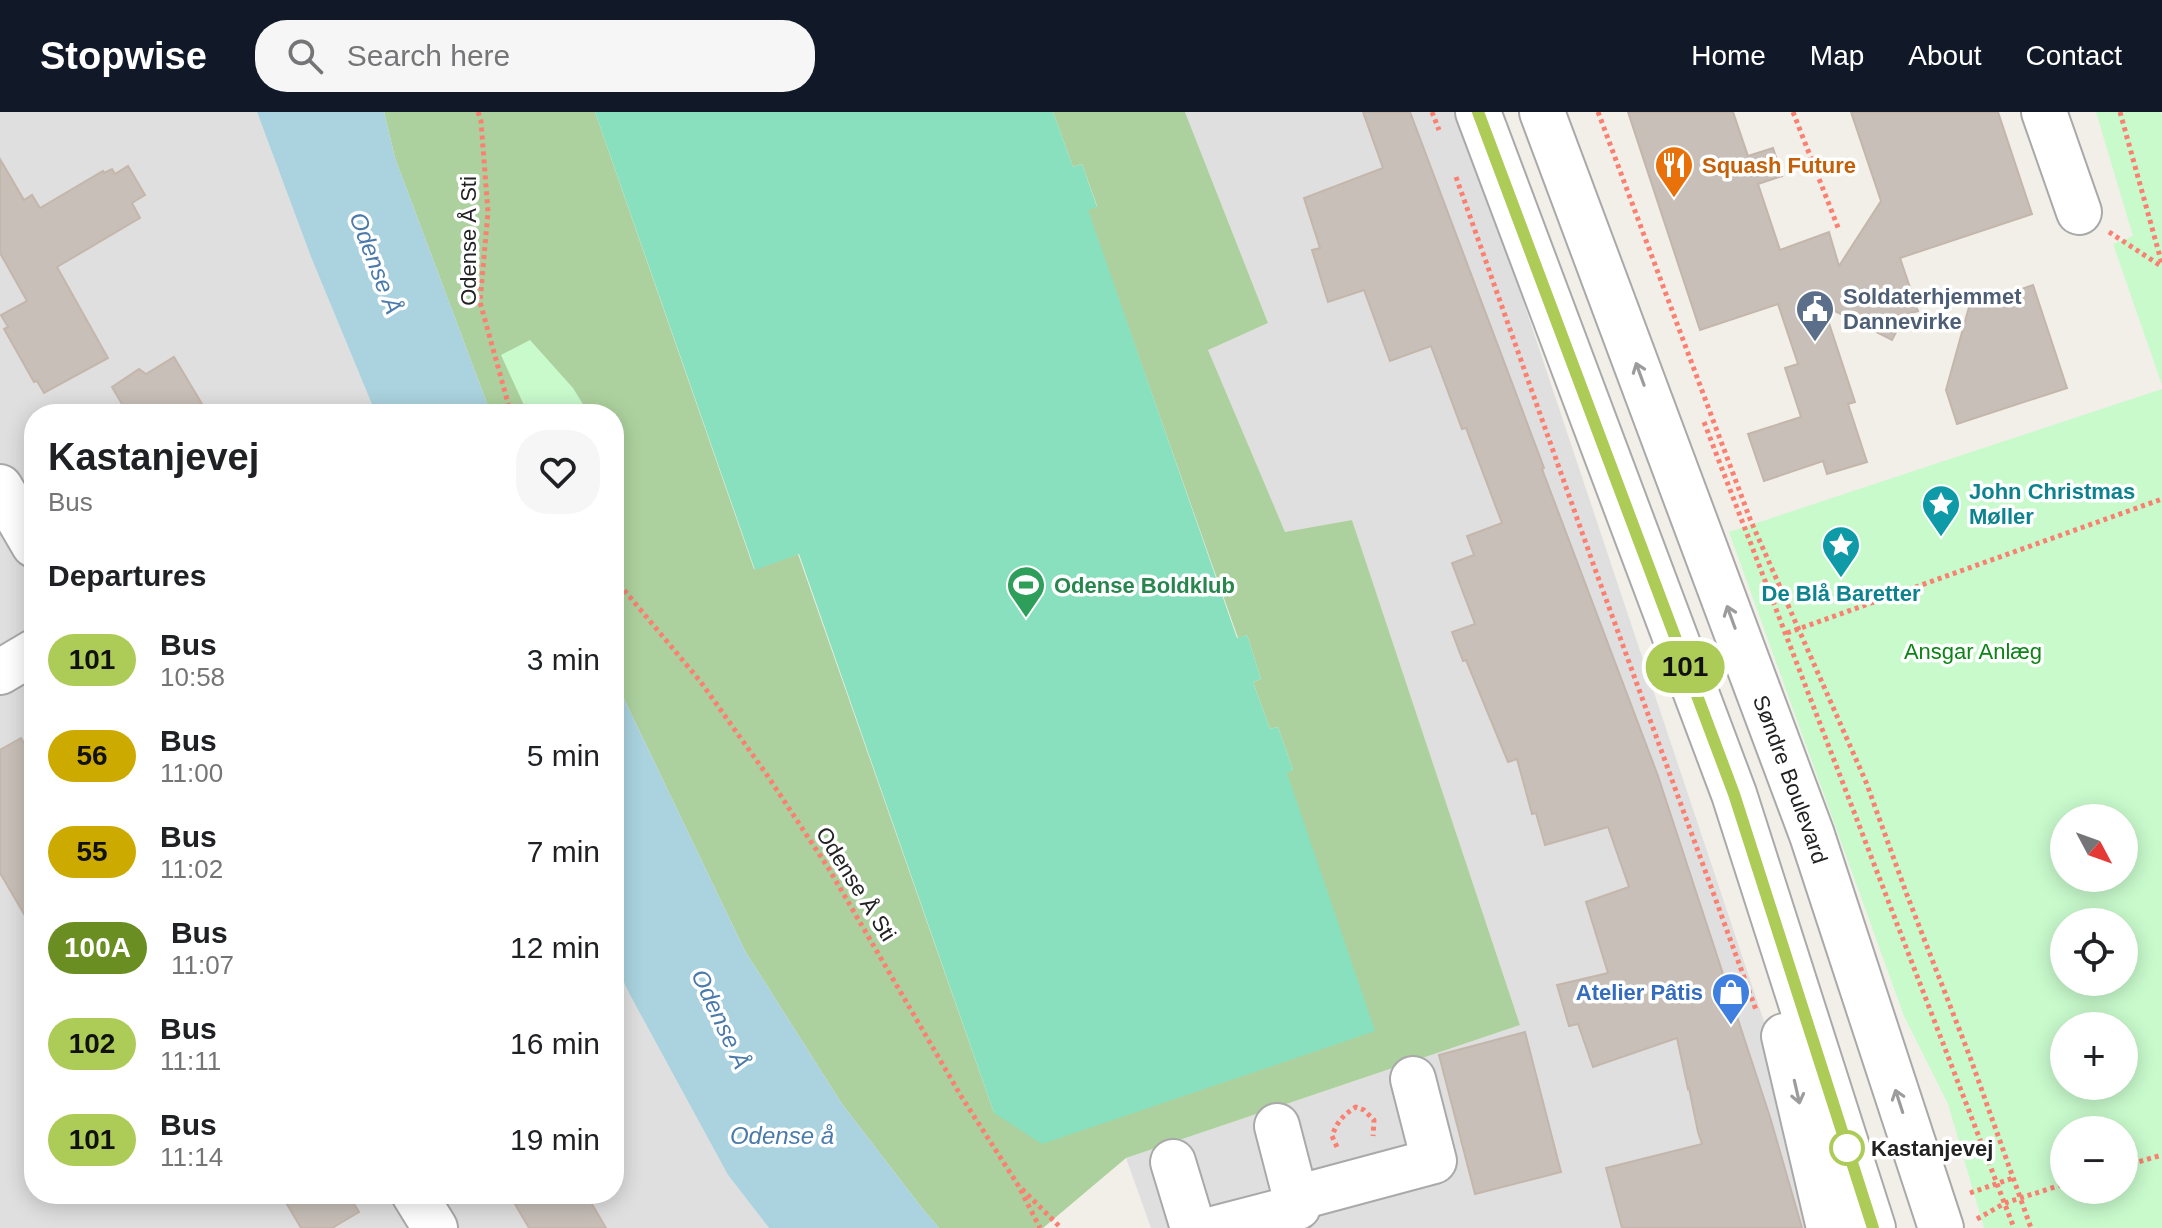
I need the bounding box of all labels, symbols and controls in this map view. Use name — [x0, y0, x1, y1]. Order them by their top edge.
search box — [255, 20, 815, 92]
icon: search — [283, 34, 327, 78]
text: Stopwise — [40, 35, 207, 77]
text: Search here — [347, 39, 510, 72]
text: Home — [1691, 40, 1766, 71]
text: Map — [1810, 40, 1864, 71]
text: About — [1908, 40, 1982, 71]
text: Contact — [2026, 40, 2122, 71]
restaurant icon: Squash Future — [1653, 144, 1695, 199]
place label: Squash Future — [1702, 153, 1856, 178]
street label: Odense Å Sti — [456, 176, 481, 306]
water label: Odense Å — [344, 208, 408, 318]
place label: Soldaterhjemmet Dannevirke — [1843, 284, 2022, 334]
public building icon: Soldaterhjemmet Dannevirke — [1794, 288, 1836, 343]
one-way arrow — [1632, 362, 1646, 387]
button: heart — [516, 430, 600, 514]
text: Kastanjevej — [48, 436, 259, 478]
place label: John Christmas Møller — [1969, 479, 2135, 529]
place icon: John Christmas Møller — [1920, 483, 1962, 538]
text: Bus — [48, 487, 93, 517]
place icon: De Blå Baretter — [1820, 524, 1862, 579]
text: Departures — [48, 559, 206, 592]
sports icon: Odense Boldklub — [1005, 564, 1047, 619]
place label: Odense Boldklub — [1054, 573, 1235, 598]
place label: De Blå Baretter — [1762, 581, 1921, 606]
one-way arrow — [1723, 605, 1737, 630]
text: Bus — [160, 628, 217, 661]
park label: Ansgar Anlæg — [1904, 639, 2042, 664]
line badge: 101 — [1639, 641, 1731, 693]
text: 3 min — [527, 643, 600, 676]
text: 101 — [69, 644, 115, 675]
text: 101 — [1662, 651, 1708, 682]
text: 10:58 — [160, 662, 225, 692]
street label: Søndre Boulevard — [1748, 691, 1833, 866]
text: Bus — [160, 724, 217, 757]
text: 5 min — [527, 739, 600, 772]
text: 56 — [76, 740, 108, 771]
text: 11:00 — [160, 758, 223, 788]
north arrow — [2050, 804, 2138, 892]
map controls — [2050, 804, 2138, 1204]
text: Bus — [160, 820, 217, 853]
street label: Odense Å Sti — [811, 822, 901, 946]
text: 7 min — [527, 835, 600, 868]
text: 55 — [76, 836, 108, 867]
text: 11:02 — [160, 854, 223, 884]
button: locate — [2050, 908, 2138, 996]
text: Bus — [171, 916, 228, 949]
text: 12 min — [510, 931, 600, 964]
text: 100A — [64, 932, 131, 963]
text: 11:07 — [171, 950, 234, 980]
water label: Odense Å — [686, 965, 756, 1073]
shop icon: Atelier Pâtis — [1710, 971, 1752, 1026]
place label: Atelier Pâtis — [1576, 980, 1703, 1005]
text: Bus — [160, 1012, 217, 1045]
button: + — [2050, 1012, 2138, 1100]
text: 16 min — [510, 1027, 600, 1060]
text: 102 — [69, 1028, 115, 1059]
text: 11:11 — [160, 1046, 221, 1076]
one-way arrow — [1790, 1079, 1805, 1104]
one-way arrow — [1891, 1088, 1906, 1113]
text: Bus — [160, 1108, 217, 1141]
button: − — [2050, 1116, 2138, 1204]
water label: Odense å — [730, 1122, 834, 1149]
text: 19 min — [510, 1123, 600, 1156]
text: 101 — [69, 1124, 115, 1155]
marker: Kastanjevej — [1830, 1131, 1864, 1165]
place label: Kastanjevej — [1871, 1136, 1993, 1161]
text: 11:14 — [160, 1142, 223, 1172]

